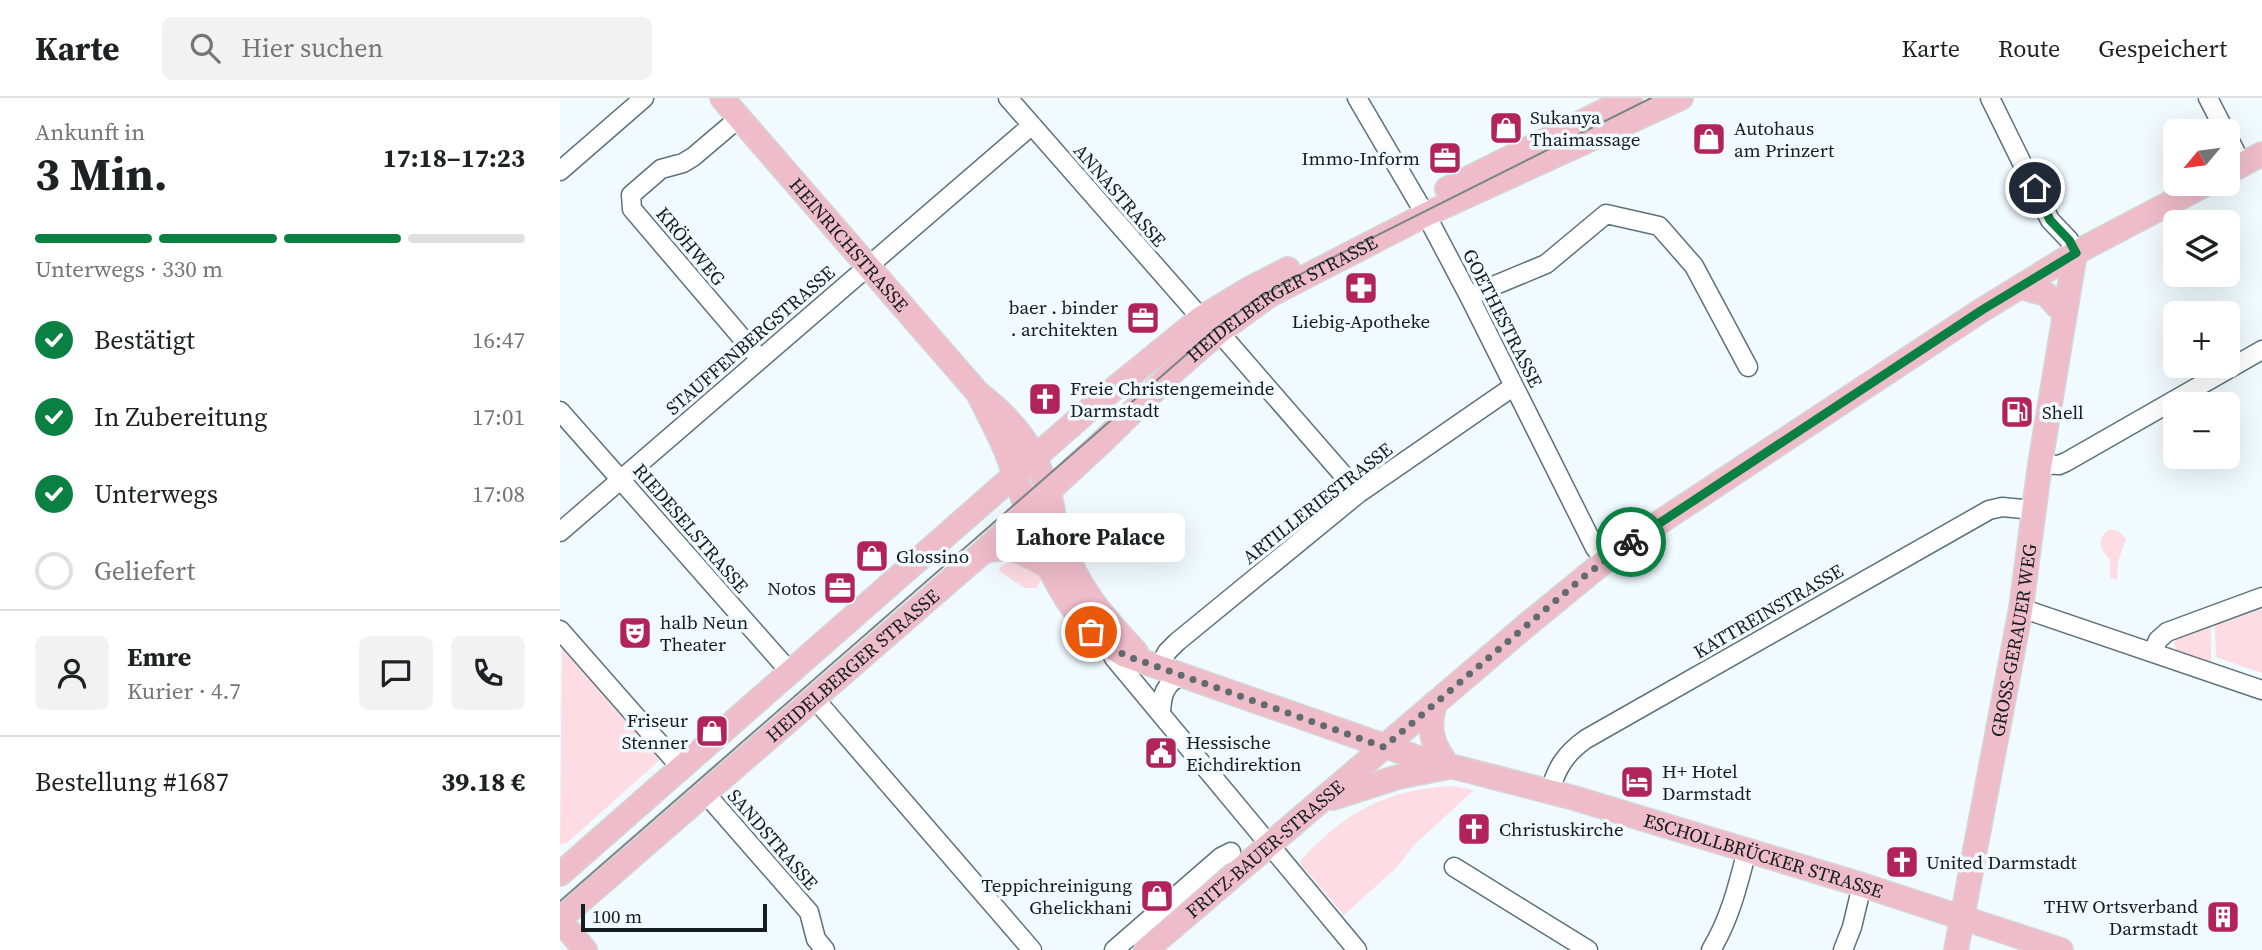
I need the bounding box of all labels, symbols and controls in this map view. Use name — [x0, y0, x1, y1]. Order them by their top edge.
search box — [162, 17, 652, 80]
text: Karte — [35, 26, 120, 71]
icon: search — [186, 29, 224, 67]
text: Hier suchen — [242, 30, 383, 66]
text: Karte — [1901, 32, 1960, 65]
text: Route — [1998, 32, 2060, 65]
text: Gespeichert — [2098, 32, 2227, 65]
place label: Sukanya Thaimassage — [1530, 104, 1640, 152]
shop icon: Sukanya Thaimassage — [1487, 109, 1525, 147]
place label: Autohaus am Prinzert — [1734, 115, 1835, 163]
text: Ankunft in — [35, 116, 145, 148]
north arrow — [2163, 119, 2240, 196]
map controls — [2163, 119, 2240, 469]
shop icon: Autohaus am Prinzert — [1690, 120, 1728, 158]
street label: ANNASTRASSE — [1068, 138, 1172, 252]
office icon: Immo-Inform — [1426, 139, 1464, 177]
text: 17:18–17:23 — [383, 140, 525, 176]
text: 3 Min. — [35, 142, 168, 205]
place label: Immo-Inform — [1302, 145, 1420, 171]
pin — [2005, 158, 2065, 218]
icon: home — [2016, 169, 2054, 207]
street label: HEINRICHSTRASSE — [784, 172, 915, 317]
street label: KRÖHWEG — [650, 201, 732, 291]
button: layers — [2163, 210, 2240, 287]
street label: HEIDELBERGER STRASSE — [1181, 229, 1382, 368]
street label: GOETHESTRASSE — [1457, 244, 1549, 392]
text: Unterwegs · 330 m — [35, 253, 223, 285]
street label: STAUFFENBERGSTRASSE — [660, 259, 840, 421]
pharmacy icon: Liebig-Apotheke — [1342, 269, 1380, 307]
place label: baer . binder . architekten — [1008, 294, 1118, 342]
office icon: baer . binder . architekten — [1124, 299, 1162, 337]
button: + — [2163, 301, 2240, 378]
place label: Liebig-Apotheke — [1292, 308, 1430, 334]
icon: check — [35, 321, 73, 359]
text: Bestätigt — [94, 322, 195, 358]
text: 16:47 — [472, 324, 525, 356]
place label: Freie Christengemeinde Darmstadt — [1070, 375, 1274, 423]
church icon: Freie Christengemeinde Darmstadt — [1026, 380, 1064, 418]
button: − — [2163, 392, 2240, 469]
fuel station icon: Shell — [1998, 393, 2036, 431]
icon: check — [35, 398, 73, 436]
text: In Zubereitung — [94, 399, 268, 435]
place label: Shell — [2042, 399, 2084, 425]
text: 17:01 — [472, 401, 525, 433]
street label: ARTILLERIESTRASSE — [1237, 436, 1397, 570]
street label: RIEDESELSTRASSE — [627, 458, 755, 598]
icon: check — [35, 475, 73, 513]
text: Unterwegs — [94, 476, 218, 512]
text: 17:08 — [472, 478, 525, 510]
courier — [1596, 507, 1666, 577]
callout: Lahore Palace — [996, 513, 1186, 562]
text: Lahore Palace — [1016, 521, 1165, 553]
icon: bike — [1612, 523, 1650, 561]
shop icon: Glossino — [853, 537, 891, 575]
street label: GROSS-GERAUER WEG — [1984, 542, 2042, 739]
place label: Glossino — [896, 543, 969, 569]
text: Geliefert — [94, 553, 195, 589]
street label: KATTREINSTRASSE — [1688, 558, 1848, 664]
office icon: Notos — [821, 569, 859, 607]
place label: Notos — [767, 575, 816, 601]
street label: HEIDELBERGER STRASSE — [760, 583, 945, 748]
pin — [1061, 602, 1121, 662]
place label: halb Neun Theater — [660, 609, 748, 657]
icon: bag — [1072, 613, 1110, 651]
theatre icon: halb Neun Theater — [616, 614, 654, 652]
button: person — [35, 636, 109, 710]
button: chat — [359, 636, 433, 710]
button: phone — [451, 636, 525, 710]
text: Emre — [127, 639, 191, 675]
text: Kurier · 4.7 — [127, 675, 241, 707]
place label: Friseur Stenner — [622, 707, 688, 755]
shop icon: Friseur Stenner — [693, 712, 731, 750]
place label: Hessische Eichdirektion — [1186, 729, 1302, 777]
public building icon: Hessische Eichdirektion — [1142, 734, 1180, 772]
place label: H+ Hotel Darmstadt — [1662, 758, 1752, 806]
hotel icon: H+ Hotel Darmstadt — [1618, 763, 1656, 801]
text: Bestellung #1687 — [35, 764, 229, 800]
text: 39.18 € — [441, 764, 525, 800]
street label: FRITZ-BAUER-STRASSE — [1180, 774, 1349, 924]
street label: SANDSTRASSE — [722, 783, 824, 895]
street label: ESCHOLLBRÜCKER STRASSE — [1640, 807, 1886, 904]
church icon: Christuskirche — [1455, 810, 1493, 848]
place label: Christuskirche — [1499, 816, 1624, 842]
church icon: United Darmstadt — [1883, 843, 1921, 881]
place label: United Darmstadt — [1926, 849, 2078, 875]
place label: Teppichreinigung Ghelickhani — [982, 872, 1132, 920]
shop icon: Teppichreinigung Ghelickhani — [1138, 877, 1176, 915]
place label: THW Ortsverband Darmstadt — [2044, 893, 2199, 941]
building icon: THW Ortsverband Darmstadt — [2204, 898, 2242, 936]
scale bar — [581, 901, 766, 933]
text: 100 m — [592, 903, 642, 929]

